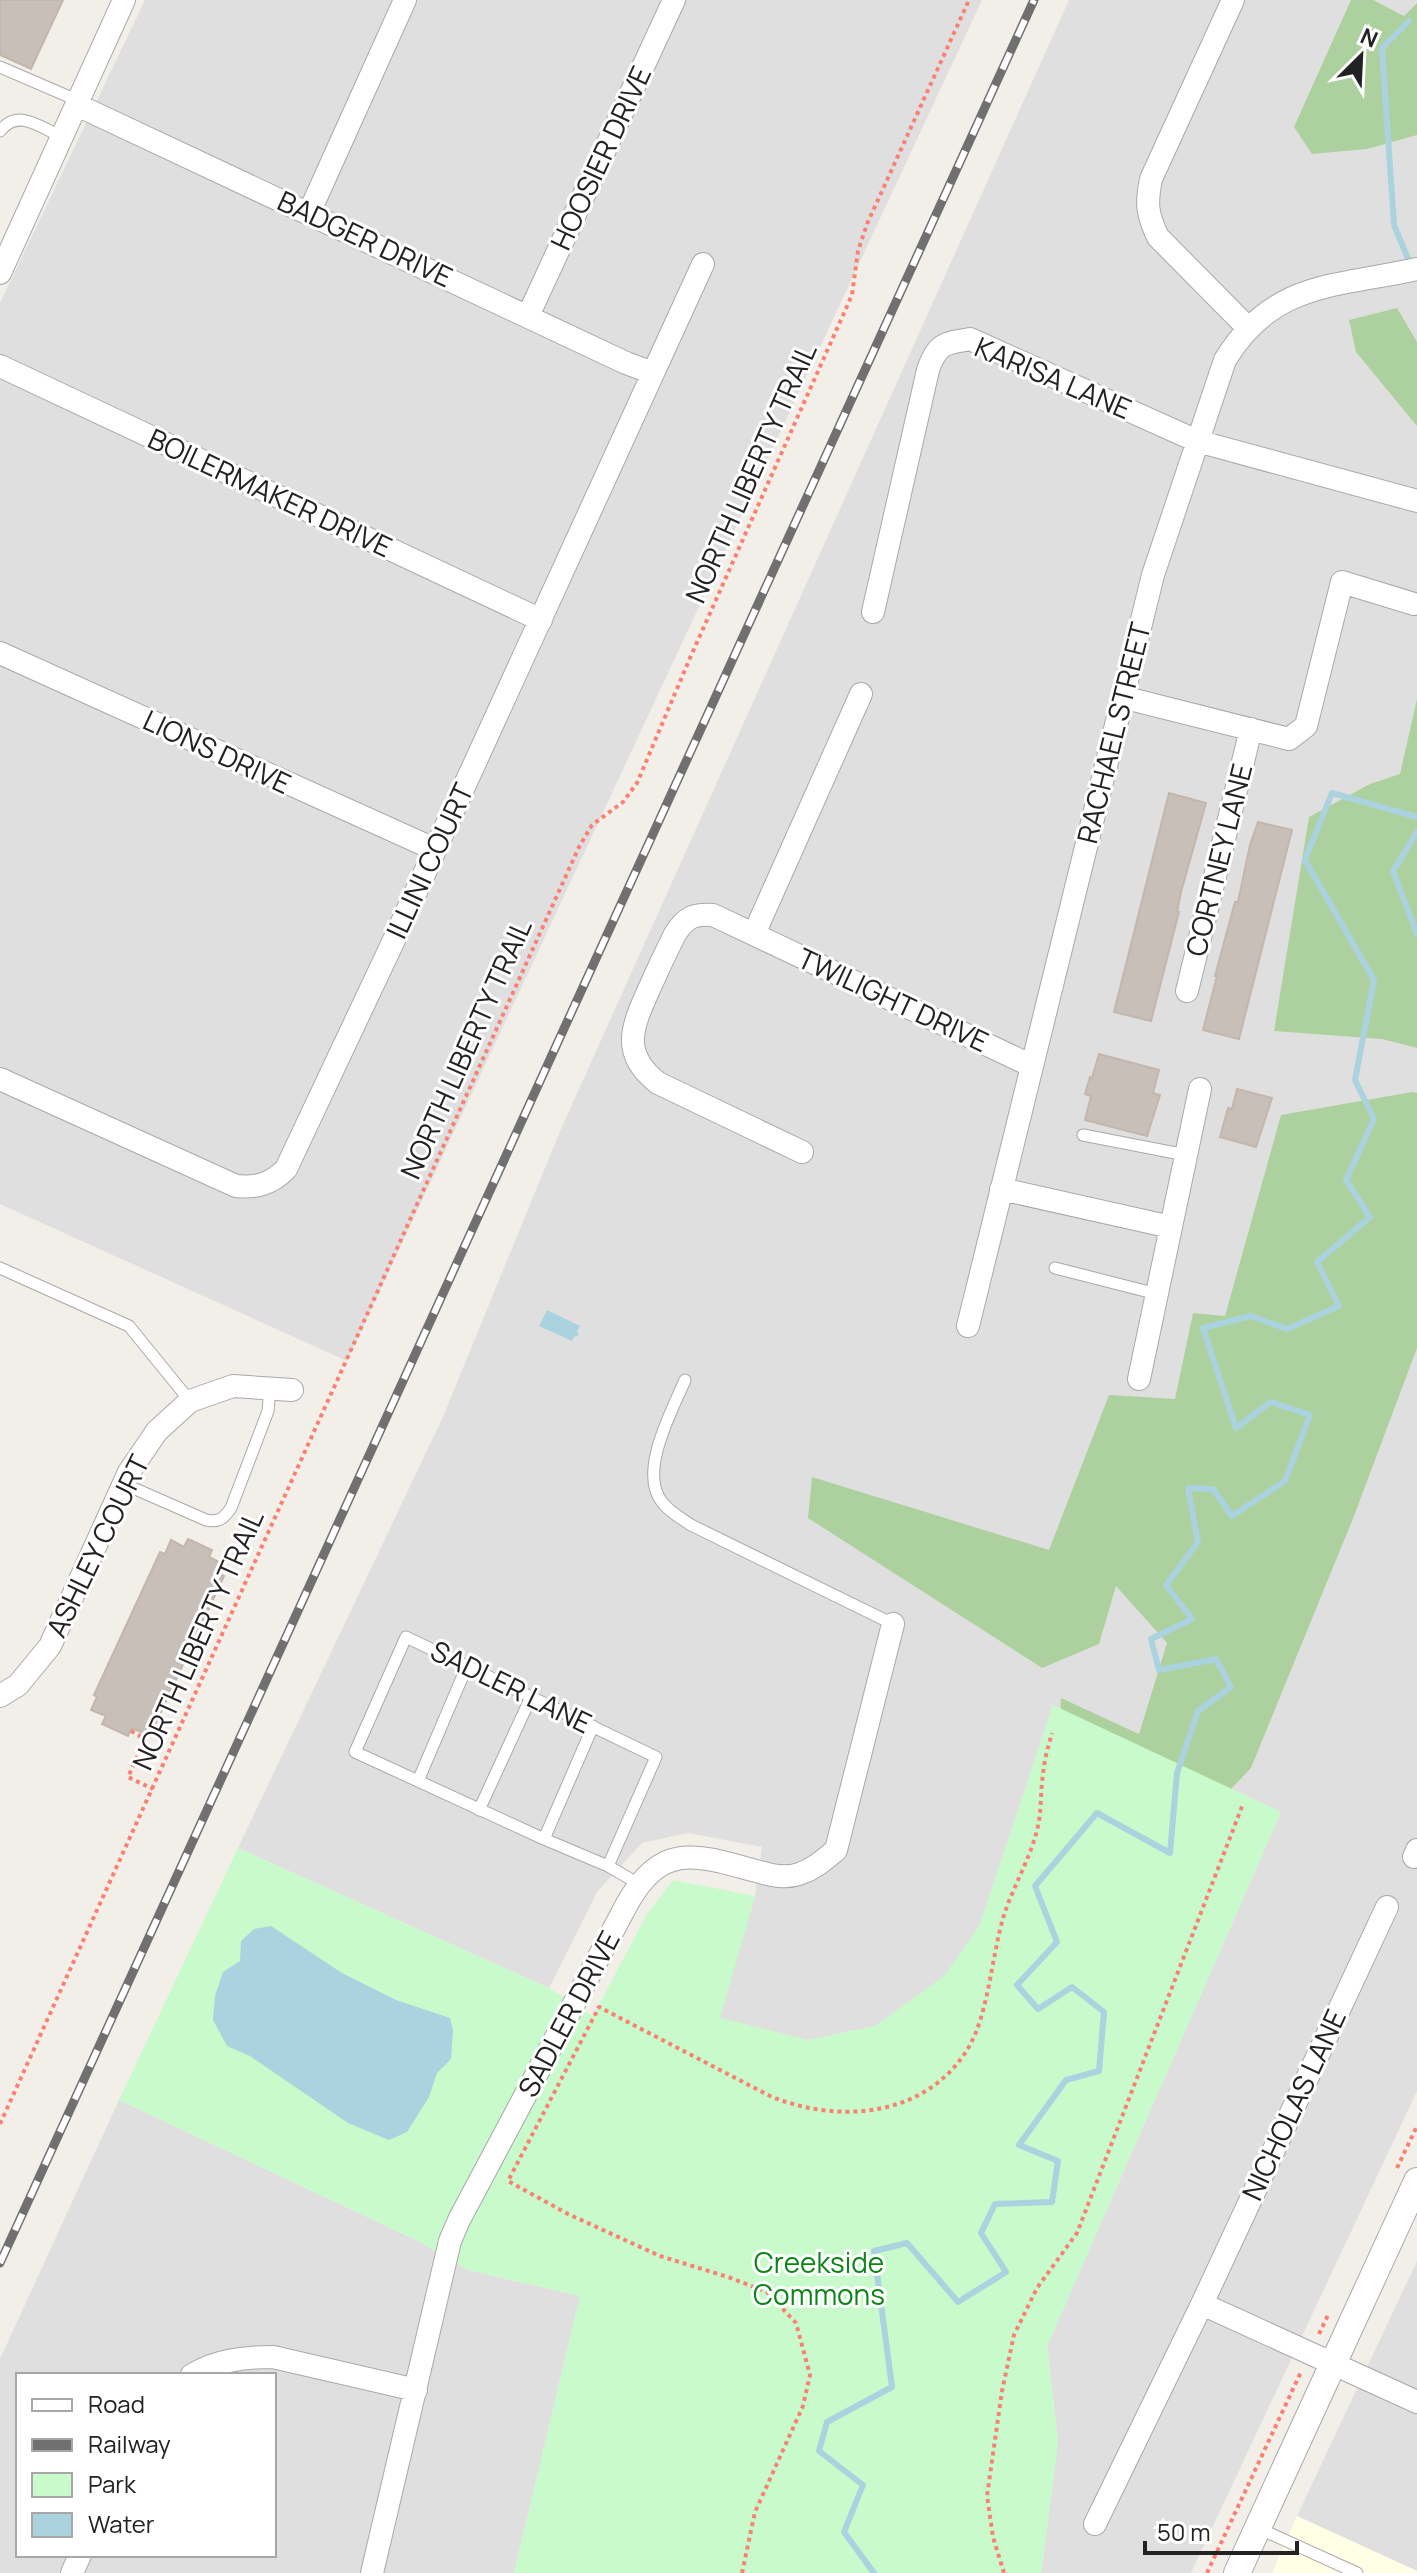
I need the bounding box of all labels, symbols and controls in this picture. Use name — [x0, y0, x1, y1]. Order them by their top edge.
north arrow — [1321, 16, 1401, 96]
text: N — [1356, 21, 1382, 55]
street label: HOOSIER DRIVE — [541, 60, 659, 256]
street label: BADGER DRIVE — [272, 181, 459, 295]
street label: KARISA LANE — [969, 327, 1137, 427]
street label: NORTH LIBERTY TRAIL — [676, 337, 825, 609]
street label: BOILERMAKER DRIVE — [142, 419, 398, 565]
street label: RACHAEL STREET — [1067, 618, 1159, 847]
street label: LIONS DRIVE — [137, 700, 297, 802]
street label: CORTNEY LANE — [1176, 760, 1260, 960]
street label: ILLINI COURT — [377, 776, 482, 944]
street label: NORTH LIBERTY TRAIL — [391, 913, 540, 1185]
street label: TWILIGHT DRIVE — [792, 938, 995, 1060]
street label: ASHLEY COURT — [37, 1448, 158, 1643]
street label: NORTH LIBERTY TRAIL — [123, 1504, 272, 1776]
street label: SADLER LANE — [425, 1631, 598, 1741]
street label: SADLER DRIVE — [508, 1924, 628, 2103]
street label: NICHOLAS LANE — [1232, 2003, 1354, 2206]
park label: Creekside Commons — [753, 2243, 885, 2313]
legend — [16, 2373, 276, 2557]
text: Road — [88, 2387, 145, 2420]
text: Railway — [88, 2427, 171, 2460]
text: Park — [88, 2467, 137, 2500]
scale bar — [1145, 2505, 1297, 2555]
text: Water — [88, 2507, 155, 2540]
text: 50 m — [1157, 2515, 1211, 2548]

